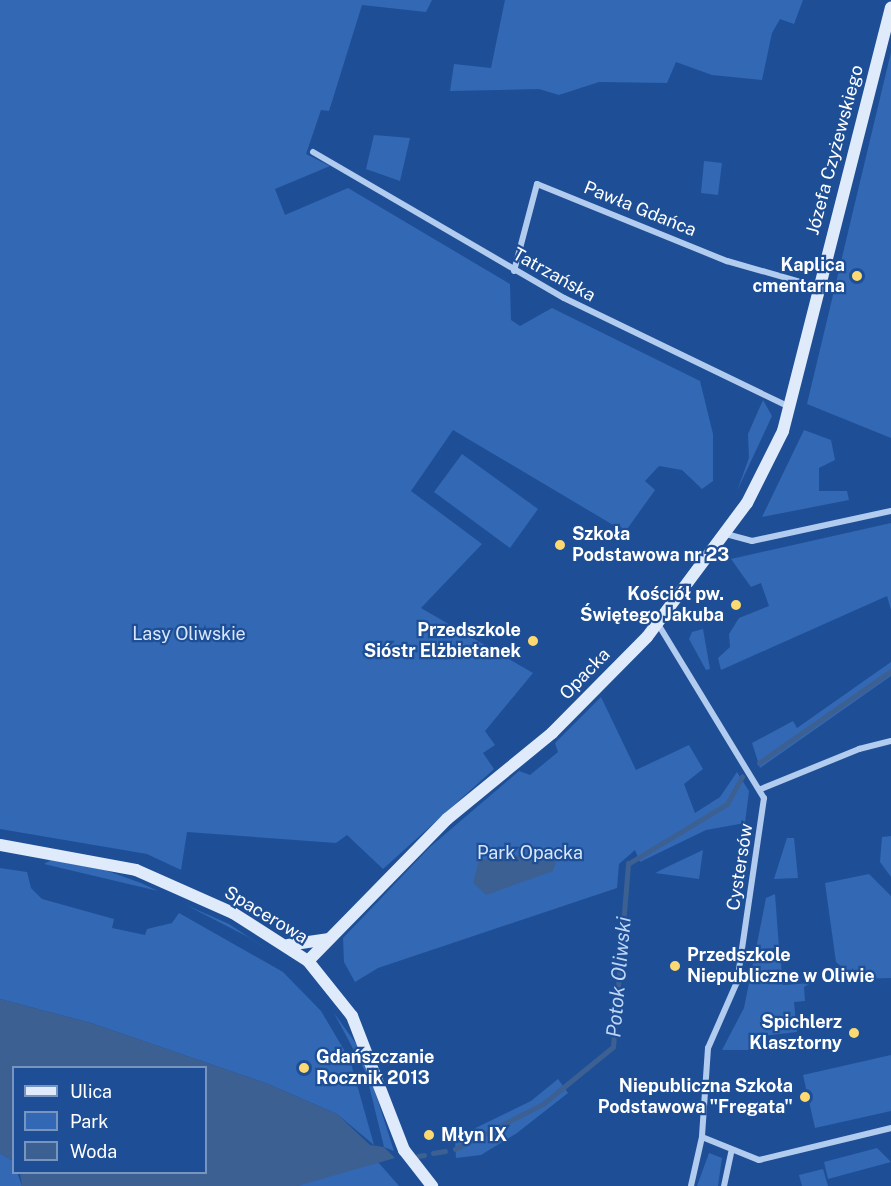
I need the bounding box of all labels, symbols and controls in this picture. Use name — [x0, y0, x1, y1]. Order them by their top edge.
street label: Józefa Czyżewskiego — [802, 63, 868, 237]
street label: Pawła Gdańca — [581, 177, 699, 241]
street label: Tatrzańska — [509, 243, 599, 307]
place label: Kaplica cmentarna — [752, 255, 845, 298]
marker: Kaplica cmentarna — [850, 269, 864, 283]
place label: Szkoła Podstawowa nr 23 — [572, 524, 729, 566]
marker: Szkoła Podstawowa nr 23 — [553, 538, 567, 552]
place label: Kościół pw. Świętego Jakuba — [580, 584, 724, 626]
marker: Kościół pw. Świętego Jakuba — [729, 598, 743, 612]
place label: Przedszkole Sióstr Elżbietanek — [364, 620, 521, 662]
park label: Lasy Oliwskie — [132, 623, 246, 645]
marker: Przedszkole Sióstr Elżbietanek — [526, 634, 540, 648]
street label: Opacka — [555, 644, 615, 704]
street label: Cystersów — [722, 822, 758, 912]
park label: Park Opacka — [477, 842, 583, 864]
street label: Spacerowa — [220, 882, 312, 948]
water label: Potok Oliwski — [602, 916, 636, 1038]
place label: Przedszkole Niepubliczne w Oliwie — [687, 945, 875, 988]
marker: Przedszkole Niepubliczne w Oliwie — [668, 959, 682, 973]
place label: Spichlerz Klasztorny — [749, 1012, 842, 1054]
marker: Spichlerz Klasztorny — [847, 1026, 861, 1040]
place label: Gdańszczanie Rocznik 2013 — [316, 1047, 434, 1090]
marker: Gdańszczanie Rocznik 2013 — [297, 1061, 311, 1075]
legend — [12, 1066, 207, 1174]
place label: Niepubliczna Szkoła Podstawowa "Fregata" — [598, 1076, 793, 1118]
text: Ulica — [70, 1081, 112, 1102]
marker: Niepubliczna Szkoła Podstawowa "Fregata" — [798, 1090, 812, 1104]
text: Park — [70, 1111, 108, 1132]
place label: Młyn IX — [441, 1124, 507, 1146]
marker: Młyn IX — [422, 1128, 436, 1142]
text: Woda — [70, 1141, 117, 1162]

